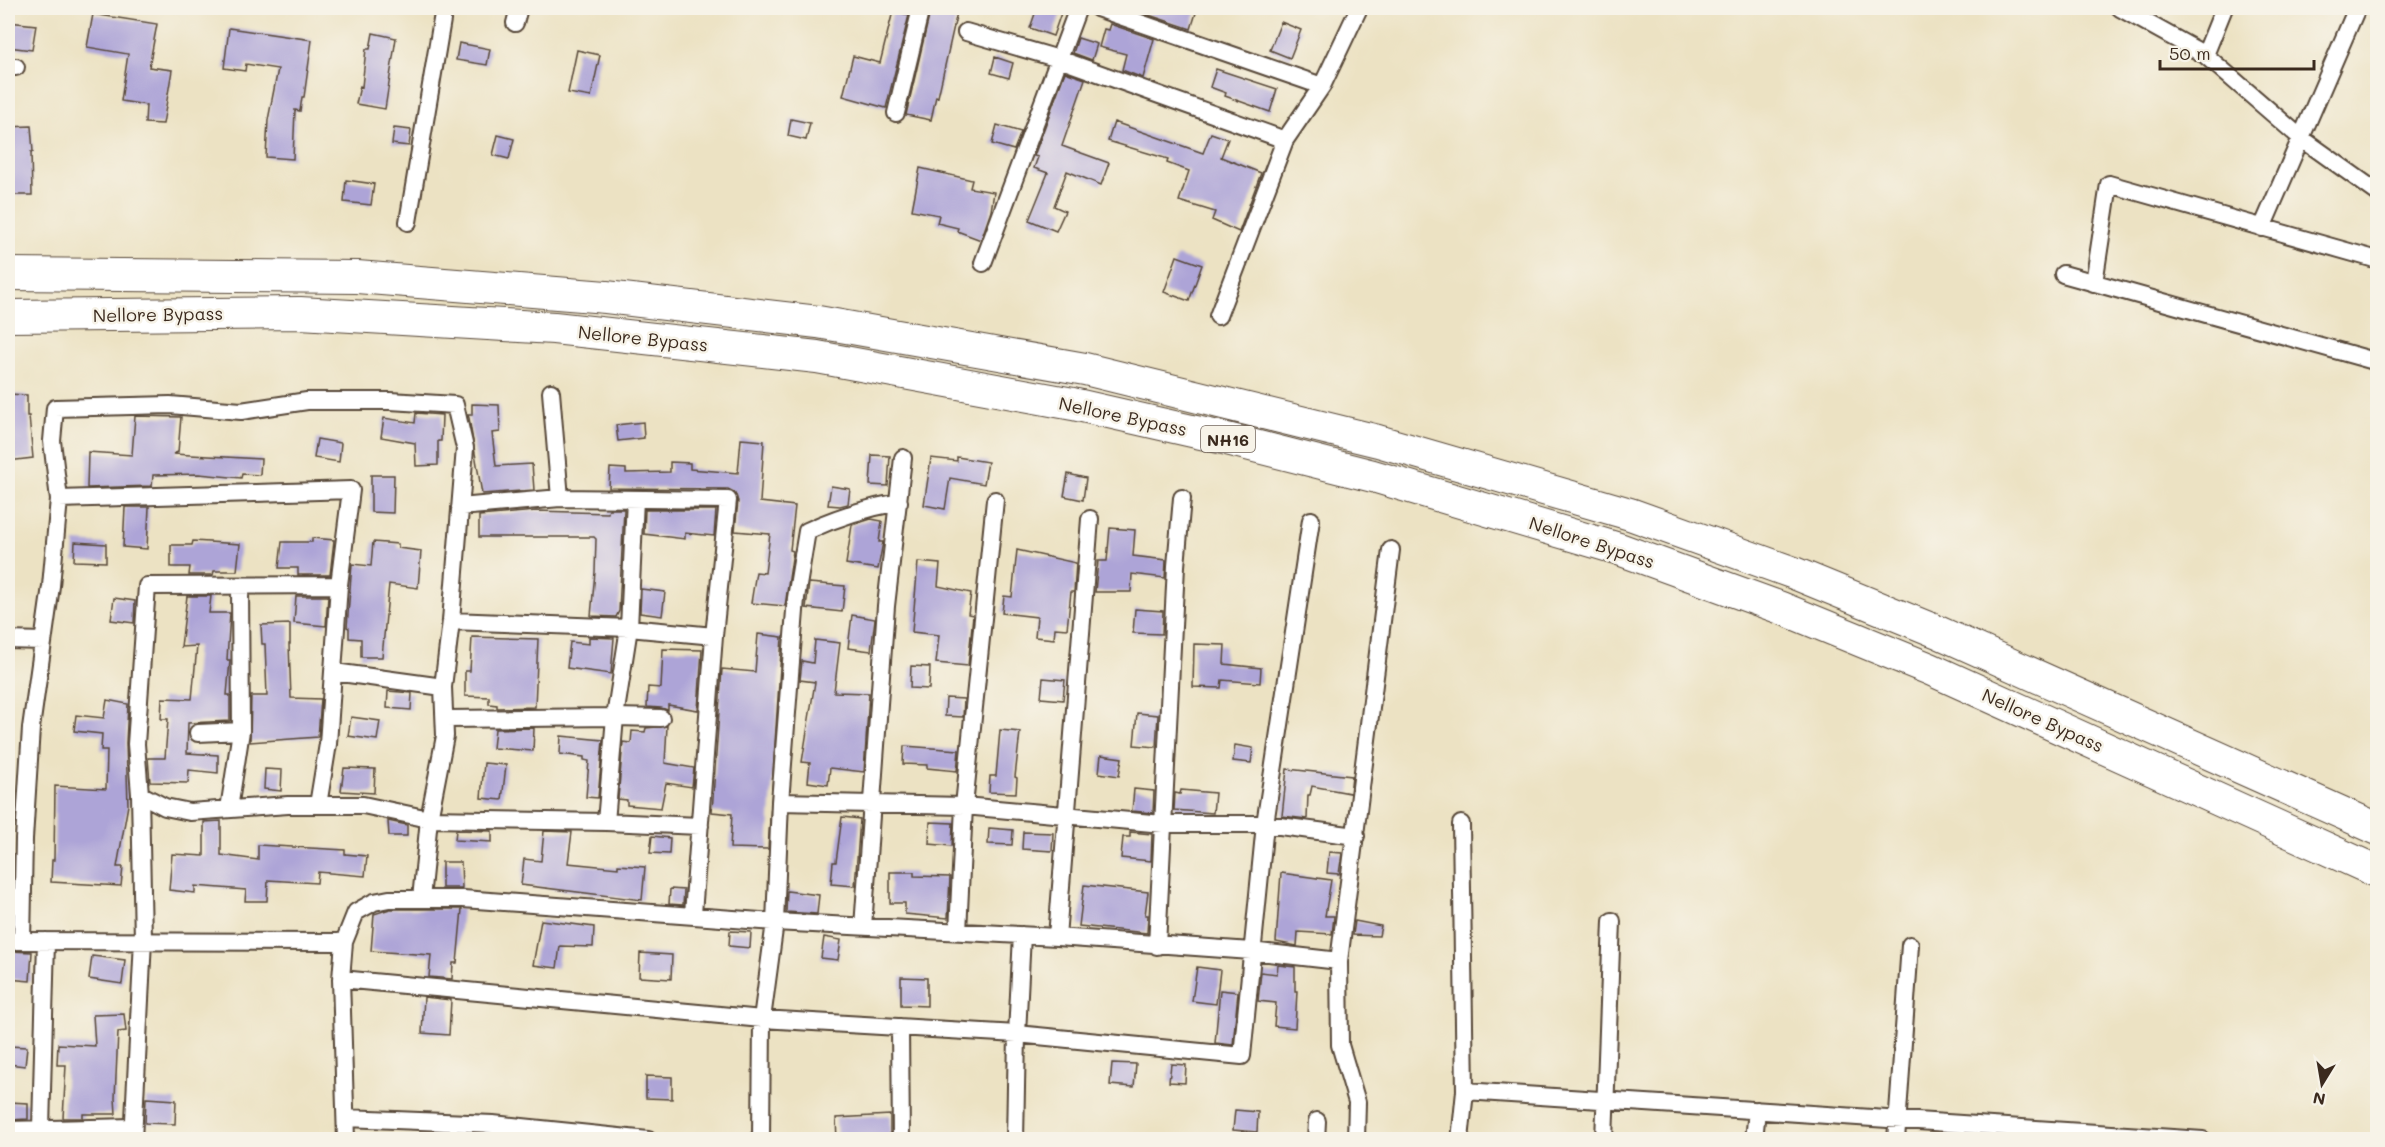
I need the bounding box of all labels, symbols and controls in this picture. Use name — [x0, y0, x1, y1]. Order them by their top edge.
scale bar — [2160, 33, 2314, 71]
text: 50 m — [2169, 41, 2211, 65]
street label: Nellore Bypass — [93, 301, 223, 327]
street label: Nellore Bypass — [577, 319, 709, 357]
street label: Nellore Bypass — [1057, 391, 1189, 441]
road number: NH16 — [1201, 426, 1255, 452]
street label: Nellore Bypass — [1526, 510, 1658, 574]
street label: Nellore Bypass — [1979, 683, 2107, 757]
north arrow — [2292, 1054, 2352, 1114]
text: N — [2311, 1088, 2327, 1111]

